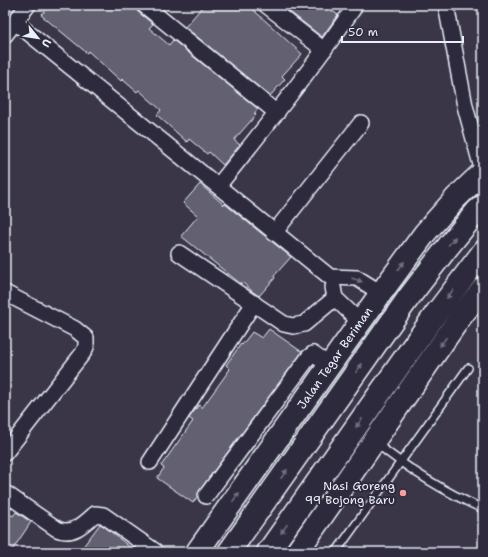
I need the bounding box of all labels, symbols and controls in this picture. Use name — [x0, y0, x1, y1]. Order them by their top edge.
north arrow — [18, 18, 58, 58]
scale bar — [342, 18, 463, 44]
text: 50 m — [348, 24, 378, 40]
text: U — [38, 36, 55, 50]
one-way arrow — [448, 236, 457, 246]
one-way arrow — [397, 261, 405, 272]
one-way arrow — [352, 277, 364, 283]
one-way arrow — [446, 289, 455, 300]
street label: Jalan Tegar Beriman — [294, 304, 376, 412]
one-way arrow — [439, 337, 447, 348]
one-way arrow — [355, 363, 363, 374]
one-way arrow — [355, 418, 363, 428]
one-way arrow — [280, 469, 288, 480]
place label: Nasi Goreng 99 Bojong Baru — [305, 478, 395, 508]
marker: Nasi Goreng 99 Bojong Baru — [398, 488, 408, 498]
one-way arrow — [231, 492, 240, 503]
one-way arrow — [280, 524, 288, 535]

